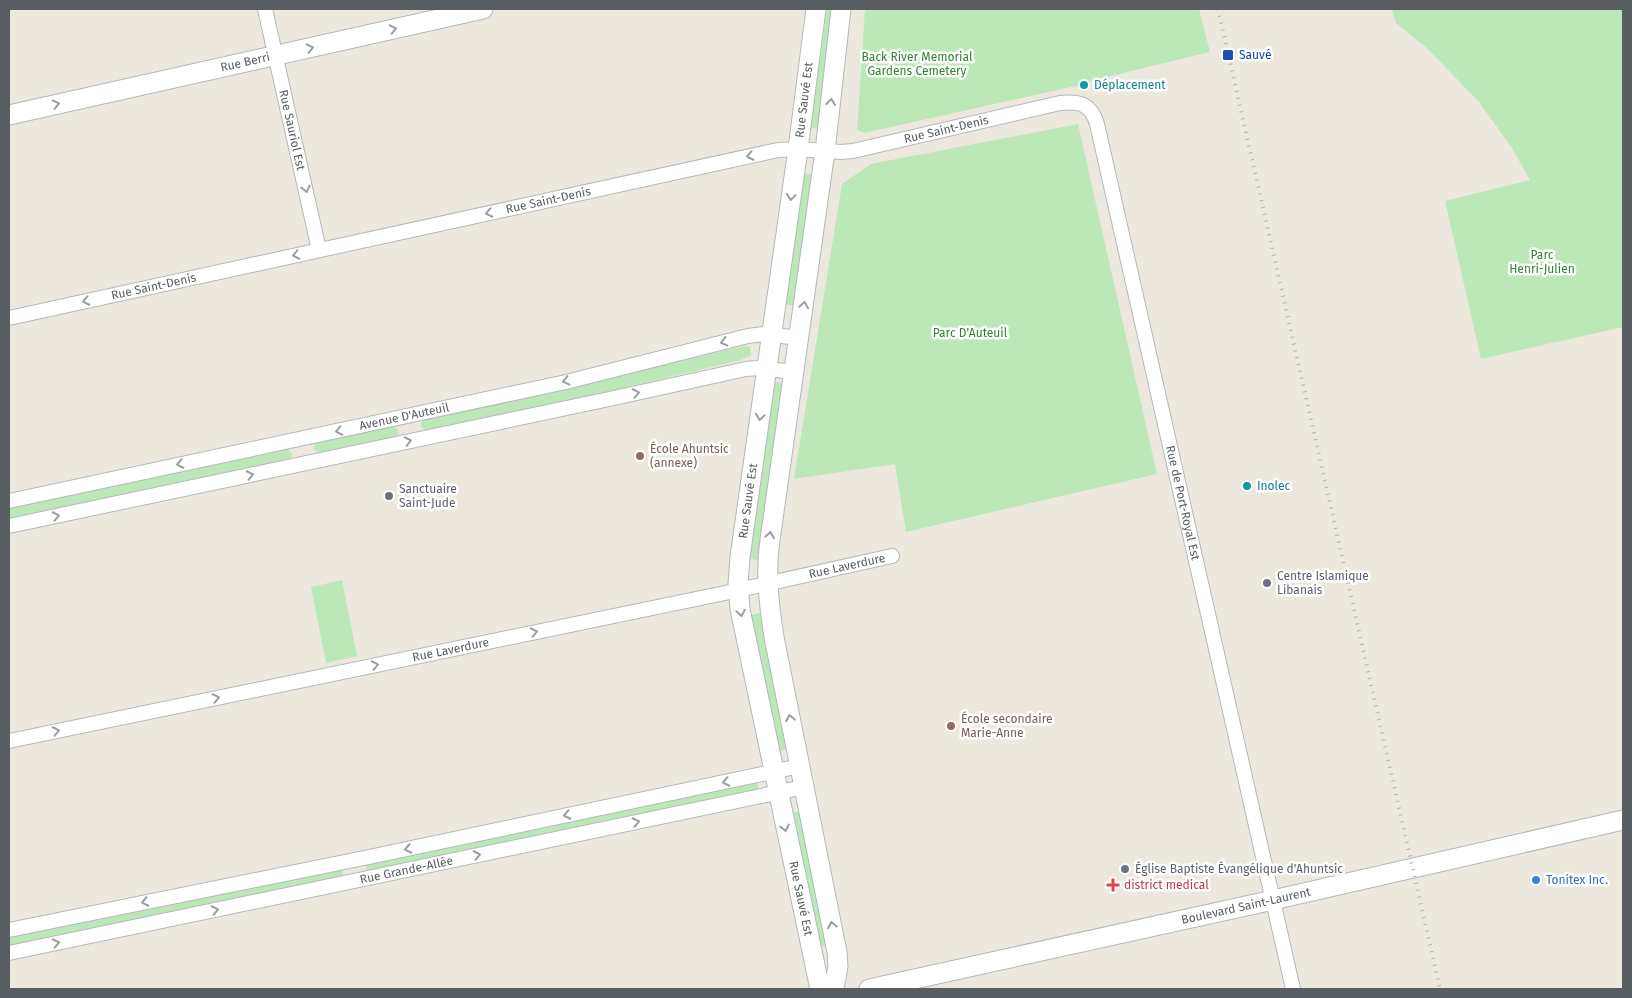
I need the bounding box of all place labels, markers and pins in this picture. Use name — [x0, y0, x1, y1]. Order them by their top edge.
marker: Sauvé — [1221, 48, 1235, 62]
place label: Sauvé — [1239, 48, 1271, 62]
place label: Déplacement — [1094, 78, 1166, 92]
marker: Déplacement — [1078, 79, 1090, 91]
place label: École Ahuntsic (annexe) — [650, 441, 729, 470]
marker: École Ahuntsic (annexe) — [634, 450, 646, 462]
place label: Inolec — [1257, 479, 1291, 493]
marker: Inolec — [1241, 480, 1253, 492]
place label: Sanctuaire Saint-Jude — [399, 482, 457, 510]
marker: Sanctuaire Saint-Jude — [383, 490, 395, 502]
place label: Centre Islamique Libanais — [1277, 569, 1369, 597]
marker: Centre Islamique Libanais — [1261, 577, 1273, 589]
place label: École secondaire Marie-Anne — [961, 711, 1052, 740]
marker: École secondaire Marie-Anne — [945, 720, 957, 732]
place label: Église Baptiste Évangélique d'Ahuntsic — [1135, 861, 1343, 876]
marker: Église Baptiste Évangélique d'Ahuntsic — [1119, 863, 1131, 875]
place label: Tonitex Inc. — [1546, 873, 1608, 887]
marker: Tonitex Inc. — [1530, 874, 1542, 886]
marker: district medical — [1106, 878, 1120, 892]
place label: district medical — [1124, 878, 1209, 892]

